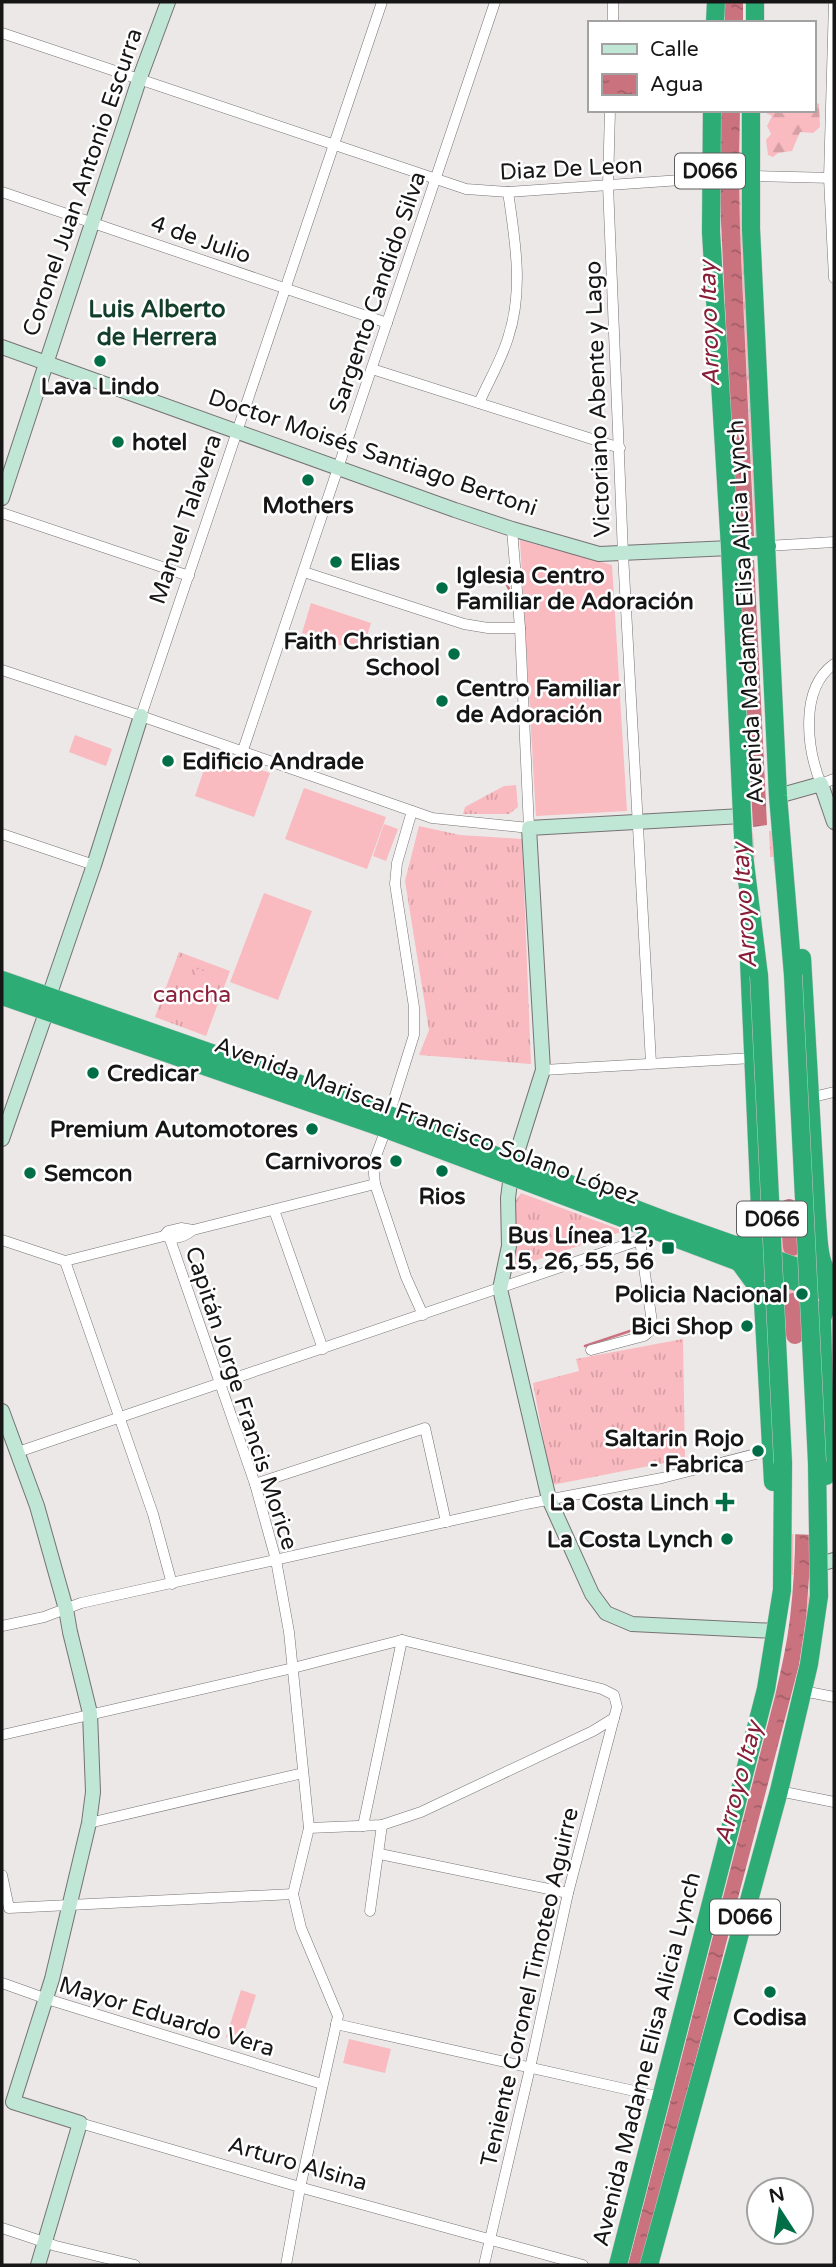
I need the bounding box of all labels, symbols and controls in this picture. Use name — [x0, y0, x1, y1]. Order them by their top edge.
legend — [588, 21, 815, 112]
street label: Coronel Juan Antonio Escurra — [17, 25, 149, 340]
text: Calle — [650, 37, 699, 62]
text: Agua — [650, 72, 703, 97]
street label: Diaz De Leon — [499, 151, 643, 187]
road number: D066 — [675, 154, 745, 188]
street label: Sargento Candido Silva — [323, 168, 432, 417]
street label: 4 de Julio — [147, 210, 254, 270]
water label: Arroyo Itay — [693, 258, 726, 387]
street label: Victoriano Abente y Lago — [579, 260, 617, 538]
district label: Luis Alberto de Herrera — [88, 295, 226, 352]
marker: Lava Lindo — [92, 353, 108, 369]
place label: Lava Lindo — [41, 373, 159, 401]
street label: Doctor Moisés Santiago Bertoni — [205, 383, 541, 522]
street label: Avenida Madame Elisa Alicia Lynch — [722, 419, 770, 805]
place label: hotel — [132, 429, 187, 457]
street label: Manuel Talavera — [144, 431, 228, 608]
marker: hotel — [110, 434, 126, 450]
marker: Mothers — [300, 472, 316, 488]
place label: Mothers — [262, 492, 354, 520]
place label: Elias — [350, 549, 400, 577]
marker: Elias — [328, 554, 344, 570]
place label: Iglesia Centro Familiar de Adoración — [456, 562, 694, 616]
marker: Iglesia Centro Familiar de Adoración — [434, 580, 450, 596]
place label: Faith Christian School — [283, 628, 440, 682]
marker: Faith Christian School — [446, 646, 462, 662]
place label: Centro Familiar de Adoración — [456, 675, 622, 729]
marker: Centro Familiar de Adoración — [434, 693, 450, 709]
place label: Edificio Andrade — [182, 748, 364, 776]
marker: Edificio Andrade — [160, 753, 176, 769]
water label: Arroyo Itay — [725, 839, 763, 970]
park label: cancha — [153, 981, 231, 1009]
street label: Avenida Mariscal Francisco Solano López — [211, 1031, 643, 1211]
place label: Credicar — [107, 1060, 200, 1088]
marker: Credicar — [85, 1065, 101, 1081]
place label: Premium Automotores — [50, 1116, 298, 1144]
marker: Premium Automotores — [304, 1121, 320, 1137]
place label: Carnivoros — [265, 1148, 382, 1176]
marker: Carnivoros — [388, 1153, 404, 1169]
place label: Semcon — [44, 1160, 132, 1188]
marker: Rios — [434, 1163, 450, 1179]
marker: Semcon — [22, 1165, 38, 1181]
place label: Rios — [418, 1183, 466, 1211]
road number: D066 — [737, 1202, 807, 1236]
place label: Bus Línea 12, 15, 26, 55, 56 — [503, 1222, 654, 1276]
marker: Bus Línea 12, 15, 26, 55, 56 — [660, 1240, 676, 1256]
street label: Capitán Jorge Francis Morice — [179, 1243, 303, 1553]
place label: Policia Nacional — [615, 1281, 788, 1309]
marker: Policia Nacional — [794, 1286, 810, 1302]
place label: Bici Shop — [631, 1313, 733, 1341]
marker: Bici Shop — [739, 1318, 755, 1334]
place label: Saltarin Rojo - Fabrica — [605, 1425, 744, 1479]
marker: Saltarin Rojo - Fabrica — [750, 1443, 766, 1459]
place label: La Costa Linch — [549, 1489, 709, 1517]
marker: La Costa Linch — [715, 1492, 735, 1512]
place label: La Costa Lynch — [547, 1526, 713, 1554]
marker: La Costa Lynch — [719, 1531, 735, 1547]
water label: Arroyo Itay — [708, 1716, 770, 1848]
street label: Teniente Coronel Timoteo Aguirre — [475, 1805, 585, 2170]
street label: Avenida Madame Elisa Alicia Lynch — [587, 1869, 707, 2249]
road number: D066 — [710, 1899, 780, 1934]
street label: Mayor Eduardo Vera — [55, 1971, 278, 2063]
marker: Codisa — [762, 1984, 778, 2000]
place label: Codisa — [733, 2004, 807, 2032]
street label: Arturo Alsina — [225, 2131, 371, 2197]
north arrow — [745, 2176, 815, 2246]
text: N — [767, 2183, 786, 2208]

